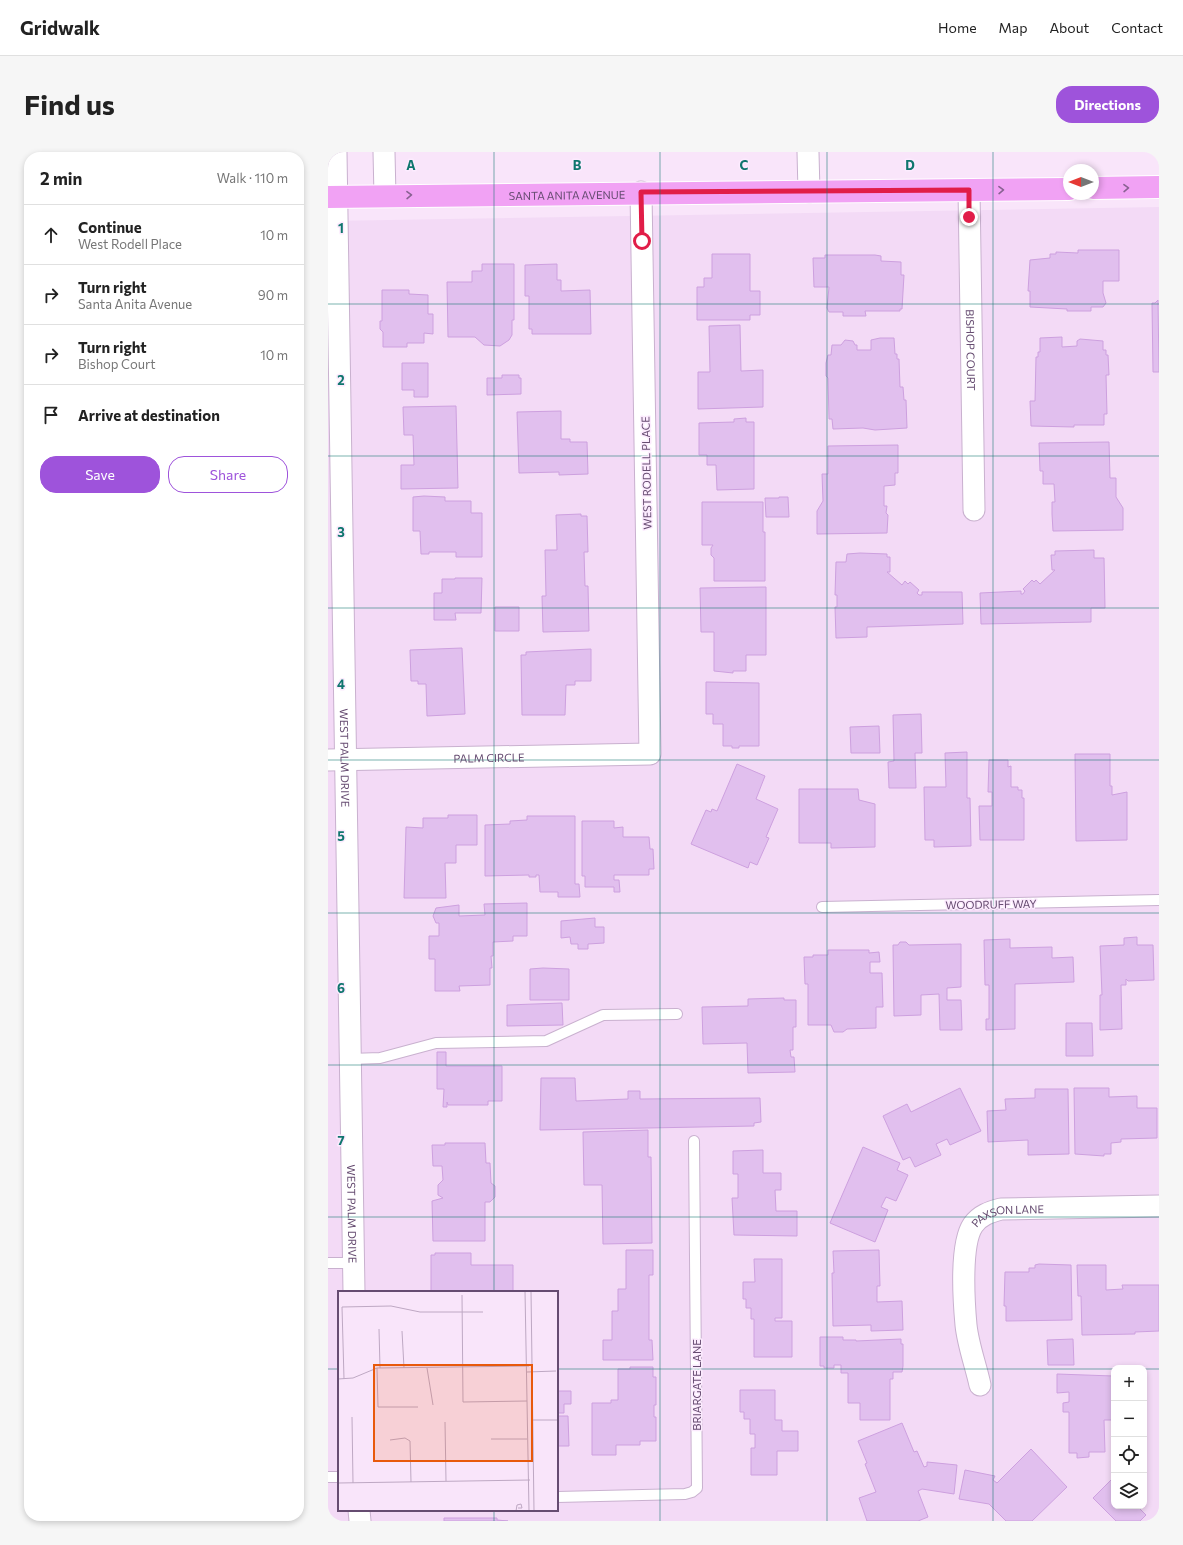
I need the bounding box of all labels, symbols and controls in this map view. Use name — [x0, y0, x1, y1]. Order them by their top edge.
text: Gridwalk — [20, 16, 100, 39]
text: Home — [938, 19, 977, 36]
text: Map — [999, 19, 1027, 36]
text: About — [1049, 19, 1089, 36]
text: Contact — [1111, 19, 1163, 36]
button: Directions — [1056, 86, 1159, 123]
text: Find us — [24, 87, 115, 121]
text: A — [406, 157, 416, 173]
text: B — [573, 157, 582, 173]
text: C — [740, 157, 749, 173]
text: D — [905, 157, 915, 173]
north arrow — [1063, 164, 1099, 200]
text: 2 min — [40, 168, 82, 189]
text: Walk · 110 m — [217, 170, 288, 186]
one-way arrow — [1123, 184, 1129, 192]
one-way arrow — [998, 186, 1004, 194]
street label: SANTA ANITA AVENUE — [509, 187, 625, 202]
one-way arrow — [406, 191, 412, 200]
route end — [960, 208, 978, 226]
text: Continue — [78, 218, 142, 236]
text: 1 — [338, 220, 344, 236]
icon: ahead — [40, 224, 62, 246]
text: 10 m — [260, 227, 288, 243]
route start — [633, 232, 651, 250]
text: West Rodell Place — [78, 236, 182, 252]
text: Turn right — [78, 278, 147, 296]
icon: right — [40, 284, 62, 306]
text: 90 m — [258, 287, 288, 303]
text: Santa Anita Avenue — [78, 296, 192, 312]
street label: BISHOP COURT — [964, 309, 979, 391]
text: Turn right — [78, 338, 147, 356]
icon: right — [40, 344, 62, 366]
text: 10 m — [260, 347, 288, 363]
text: Bishop Court — [78, 356, 156, 372]
text: 2 — [337, 372, 345, 388]
icon: arrive — [40, 404, 62, 426]
text: Arrive at destination — [78, 406, 220, 424]
street label: WEST RODELL PLACE — [639, 416, 653, 530]
button: Save — [40, 456, 160, 493]
button: Share — [168, 456, 288, 493]
text: 3 — [337, 524, 345, 540]
text: 4 — [337, 676, 345, 692]
street label: WEST PALM DRIVE — [338, 708, 353, 807]
street label: PALM CIRCLE — [453, 750, 525, 764]
text: 5 — [337, 828, 345, 844]
street label: WOODRUFF WAY — [945, 897, 1037, 911]
text: 6 — [337, 980, 345, 996]
text: 7 — [337, 1132, 345, 1148]
street label: WEST PALM DRIVE — [345, 1164, 360, 1263]
street label: PAXSON LANE — [968, 1202, 1044, 1229]
inset map — [338, 1291, 558, 1511]
street label: BRIARGATE LANE — [690, 1339, 703, 1431]
map controls — [1111, 1365, 1147, 1509]
button: + — [1111, 1365, 1147, 1401]
button: − — [1111, 1401, 1147, 1437]
button: locate — [1111, 1437, 1147, 1473]
button: layers — [1111, 1473, 1147, 1509]

